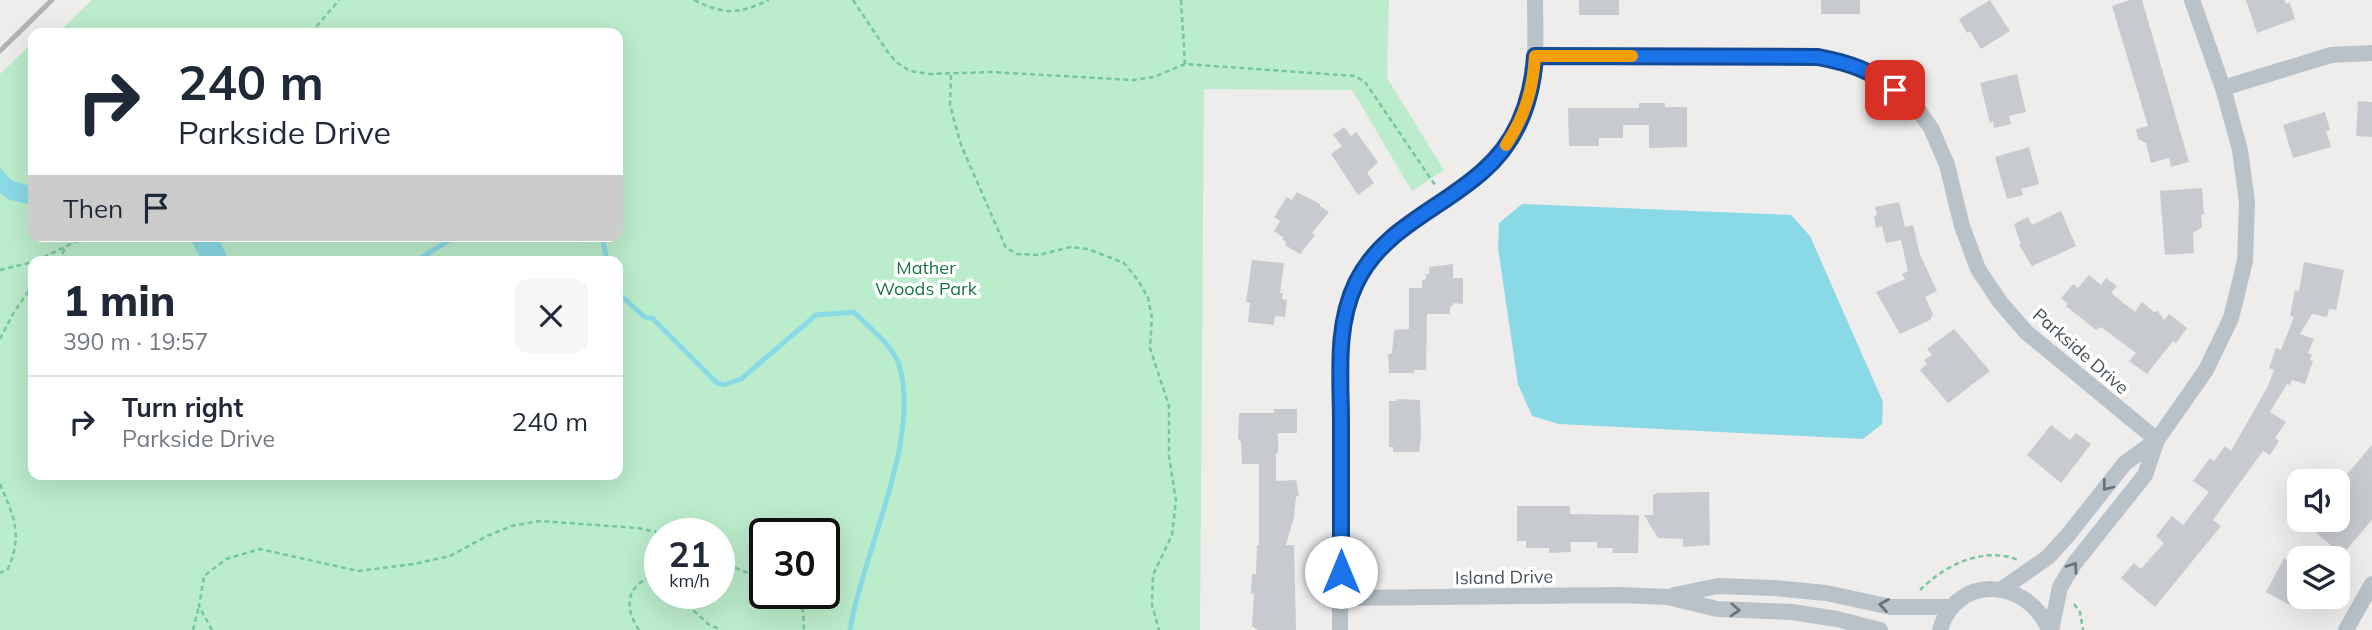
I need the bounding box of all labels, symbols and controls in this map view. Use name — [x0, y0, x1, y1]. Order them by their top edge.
text: 240 m — [178, 51, 324, 112]
icon: right — [63, 56, 154, 147]
pin — [1865, 60, 1925, 120]
icon: arrive — [1876, 71, 1914, 109]
text: Parkside Drive — [178, 112, 391, 152]
icon: arrive — [137, 189, 175, 227]
text: Then — [63, 192, 123, 225]
park label: Mather Woods Park — [875, 256, 978, 300]
text: 1 min — [63, 274, 176, 327]
button: close — [514, 279, 588, 353]
street label: Parkside Drive — [2028, 303, 2134, 399]
text: 390 m · 19:57 — [63, 327, 208, 356]
text: Turn right — [122, 391, 243, 424]
icon: right — [63, 403, 101, 441]
text: 240 m — [512, 405, 588, 438]
text: Parkside Drive — [122, 424, 275, 453]
map controls — [2287, 469, 2350, 609]
button: sound — [2287, 469, 2350, 532]
one-way arrow — [2103, 477, 2115, 490]
speed limit sign: 30 — [749, 518, 840, 609]
text: 21 — [668, 532, 711, 576]
position arrow — [1304, 535, 1378, 609]
button: layers — [2287, 546, 2350, 609]
one-way arrow — [2065, 562, 2077, 575]
street label: Island Drive — [1455, 565, 1553, 589]
text: km/h — [669, 569, 710, 592]
one-way arrow — [1878, 598, 1890, 613]
one-way arrow — [1729, 602, 1740, 617]

